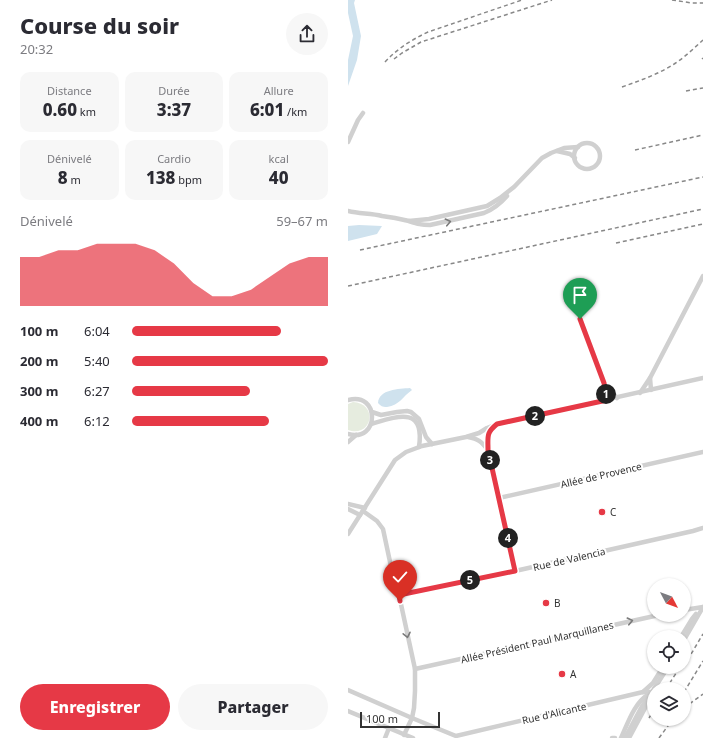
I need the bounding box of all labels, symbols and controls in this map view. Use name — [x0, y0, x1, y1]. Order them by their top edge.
text: Course du soir — [20, 10, 179, 40]
button: share — [286, 13, 328, 55]
text: 20:32 — [20, 40, 53, 58]
text: Distance — [47, 83, 92, 98]
text: Durée — [158, 83, 190, 98]
text: Allure — [264, 83, 294, 98]
text: 0.60 — [43, 98, 77, 121]
text: 3:37 — [157, 98, 191, 121]
text: 6:01 — [250, 98, 284, 121]
text: km — [77, 104, 96, 119]
text: /km — [284, 104, 307, 119]
text: Dénivelé — [47, 151, 92, 166]
text: Cardio — [157, 151, 191, 166]
text: kcal — [269, 151, 289, 166]
text: 8 — [58, 166, 68, 189]
text: 138 — [146, 166, 175, 189]
text: 40 — [269, 166, 288, 189]
text: m — [68, 172, 81, 187]
text: bpm — [175, 172, 202, 187]
text: Dénivelé — [20, 212, 73, 230]
text: 59–67 m — [276, 212, 328, 230]
one-way arrow — [444, 218, 451, 226]
pin — [563, 278, 597, 319]
icon: arrive — [569, 284, 591, 306]
text: 100 m — [20, 322, 58, 340]
text: 6:04 — [84, 322, 110, 340]
text: 200 m — [20, 352, 58, 370]
text: 5:40 — [84, 352, 110, 370]
text: 300 m — [20, 382, 58, 400]
text: 6:27 — [84, 382, 110, 400]
pin: 1 — [596, 384, 616, 404]
text: 1 — [603, 386, 609, 401]
pin: 2 — [525, 406, 545, 426]
text: 2 — [532, 408, 538, 423]
text: 400 m — [20, 412, 58, 430]
text: 6:12 — [84, 412, 110, 430]
pin: 3 — [480, 450, 500, 470]
text: 3 — [487, 452, 493, 467]
street label: Allée de Provence — [559, 459, 643, 491]
place label: C — [610, 505, 617, 519]
marker: C — [597, 507, 607, 517]
pin: 4 — [498, 528, 518, 548]
text: 4 — [505, 530, 511, 545]
street label: Rue de Valencia — [531, 544, 607, 574]
pin — [383, 560, 417, 601]
icon: check — [389, 566, 411, 588]
pin: 5 — [460, 570, 480, 590]
text: 5 — [467, 572, 473, 587]
north arrow — [647, 578, 691, 622]
map controls — [647, 578, 691, 726]
place label: B — [554, 596, 561, 610]
marker: B — [541, 598, 551, 608]
street label: Allée Président Paul Marquillanes — [459, 618, 615, 666]
one-way arrow — [627, 618, 634, 626]
button: locate — [647, 630, 691, 674]
one-way arrow — [403, 632, 411, 638]
place label: A — [570, 667, 577, 681]
marker: A — [557, 669, 567, 679]
button: layers — [647, 682, 691, 726]
button: Enregistrer — [20, 684, 170, 730]
button: Partager — [178, 684, 328, 730]
street label: Rue d'Alicante — [520, 699, 588, 727]
scale bar — [360, 710, 440, 729]
text: 100 m — [366, 711, 398, 726]

